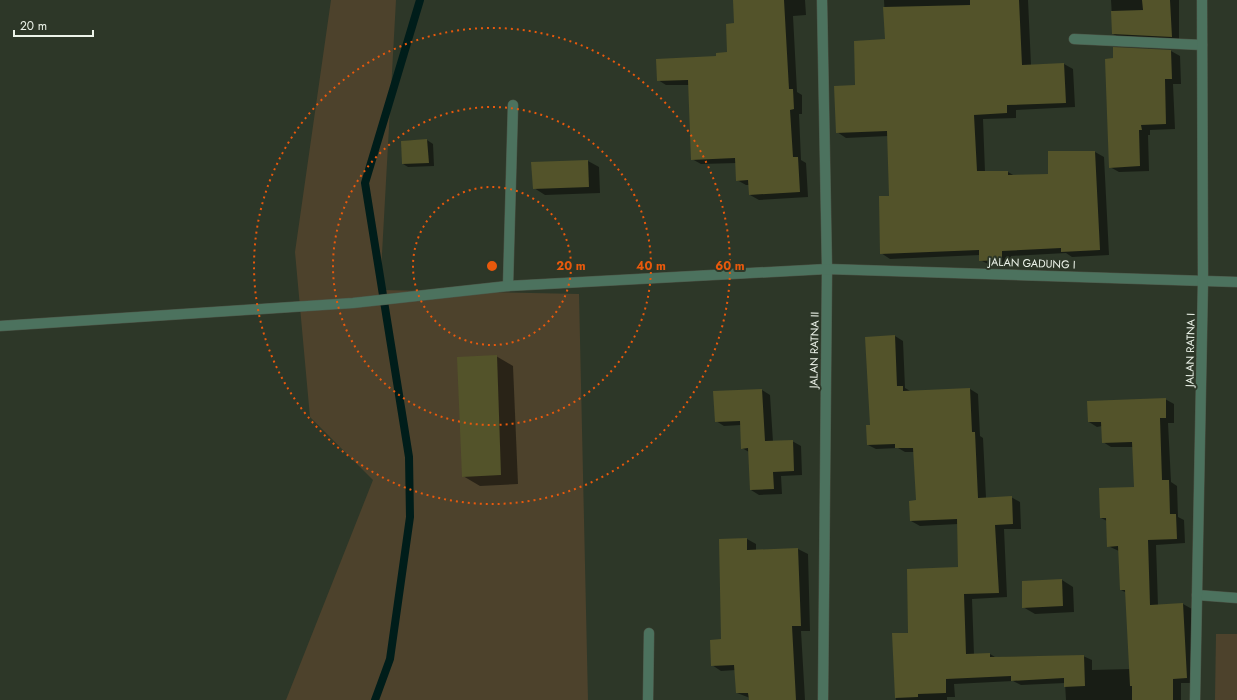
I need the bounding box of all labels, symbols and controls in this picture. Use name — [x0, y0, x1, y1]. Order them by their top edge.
scale bar — [14, 12, 93, 38]
text: 20 m — [20, 17, 47, 35]
street label: JALAN GADUNG I — [986, 253, 1076, 273]
text: 20 m — [556, 257, 586, 275]
text: 40 m — [636, 257, 666, 275]
text: 60 m — [715, 257, 745, 275]
centre of rings — [485, 259, 499, 273]
street label: JALAN RATNA II — [805, 312, 823, 390]
street label: JALAN RATNA I — [1181, 313, 1199, 389]

